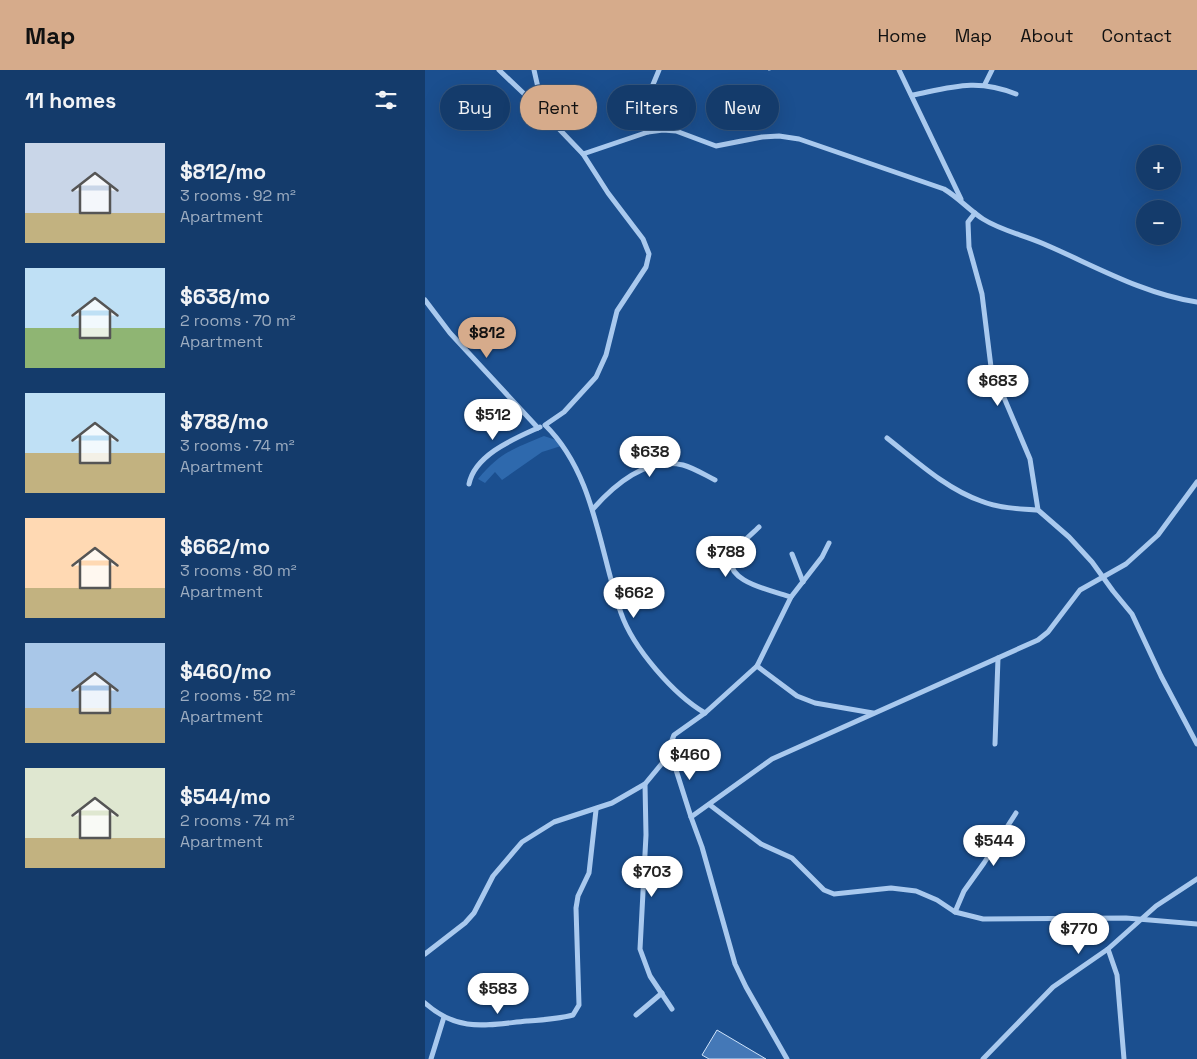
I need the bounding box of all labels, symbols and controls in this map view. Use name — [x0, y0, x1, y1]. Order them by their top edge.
text: Map — [25, 20, 75, 51]
text: Home — [878, 24, 927, 47]
text: Map — [955, 24, 992, 47]
text: About — [1020, 24, 1074, 47]
text: Contact — [1102, 24, 1172, 47]
chip: Buy — [440, 85, 510, 130]
chip: Rent — [520, 85, 597, 130]
chip: Filters — [607, 85, 696, 130]
chip: New — [706, 85, 779, 130]
icon: filters — [372, 86, 400, 114]
text: 11 homes — [25, 87, 116, 114]
map controls — [1136, 145, 1181, 245]
button: + — [1136, 145, 1181, 190]
text: $812/mo — [180, 158, 266, 185]
icon: home — [65, 163, 125, 223]
text: 3 rooms · 92 m² — [180, 185, 296, 206]
button: − — [1136, 200, 1181, 245]
text: Apartment — [180, 206, 263, 227]
text: $638/mo — [180, 283, 270, 310]
icon: home — [65, 288, 125, 348]
text: 2 rooms · 70 m² — [180, 310, 296, 331]
pin: $812 — [457, 316, 517, 359]
text: $812 — [469, 322, 505, 343]
text: Apartment — [180, 331, 263, 352]
pin: $683 — [968, 364, 1028, 407]
text: $683 — [979, 370, 1017, 391]
pin: $512 — [463, 398, 523, 441]
text: $512 — [475, 404, 511, 425]
text: $788/mo — [180, 408, 269, 435]
icon: home — [65, 413, 125, 473]
text: 3 rooms · 74 m² — [180, 435, 295, 456]
pin: $638 — [620, 436, 680, 478]
text: $638 — [631, 441, 669, 462]
text: Apartment — [180, 456, 263, 477]
text: $662/mo — [180, 533, 270, 560]
pin: $788 — [696, 536, 756, 578]
icon: home — [65, 538, 125, 598]
text: $788 — [707, 541, 745, 562]
text: 3 rooms · 80 m² — [180, 560, 297, 581]
pin: $662 — [604, 576, 664, 619]
text: Apartment — [180, 581, 263, 602]
text: $662 — [615, 582, 653, 603]
text: $460/mo — [180, 658, 272, 685]
icon: home — [65, 663, 125, 723]
text: 2 rooms · 52 m² — [180, 685, 296, 706]
text: Apartment — [180, 706, 263, 727]
pin: $460 — [660, 738, 720, 781]
text: $460 — [670, 744, 710, 765]
text: $544/mo — [180, 783, 271, 810]
icon: home — [65, 788, 125, 848]
text: 2 rooms · 74 m² — [180, 810, 295, 831]
pin: $544 — [964, 824, 1024, 867]
text: $544 — [974, 830, 1014, 851]
text: Apartment — [180, 831, 263, 852]
pin: $703 — [622, 856, 682, 898]
text: $703 — [633, 861, 671, 882]
pin: $770 — [1049, 912, 1109, 955]
text: $770 — [1060, 918, 1098, 939]
pin: $583 — [468, 972, 528, 1015]
text: $583 — [479, 978, 517, 999]

